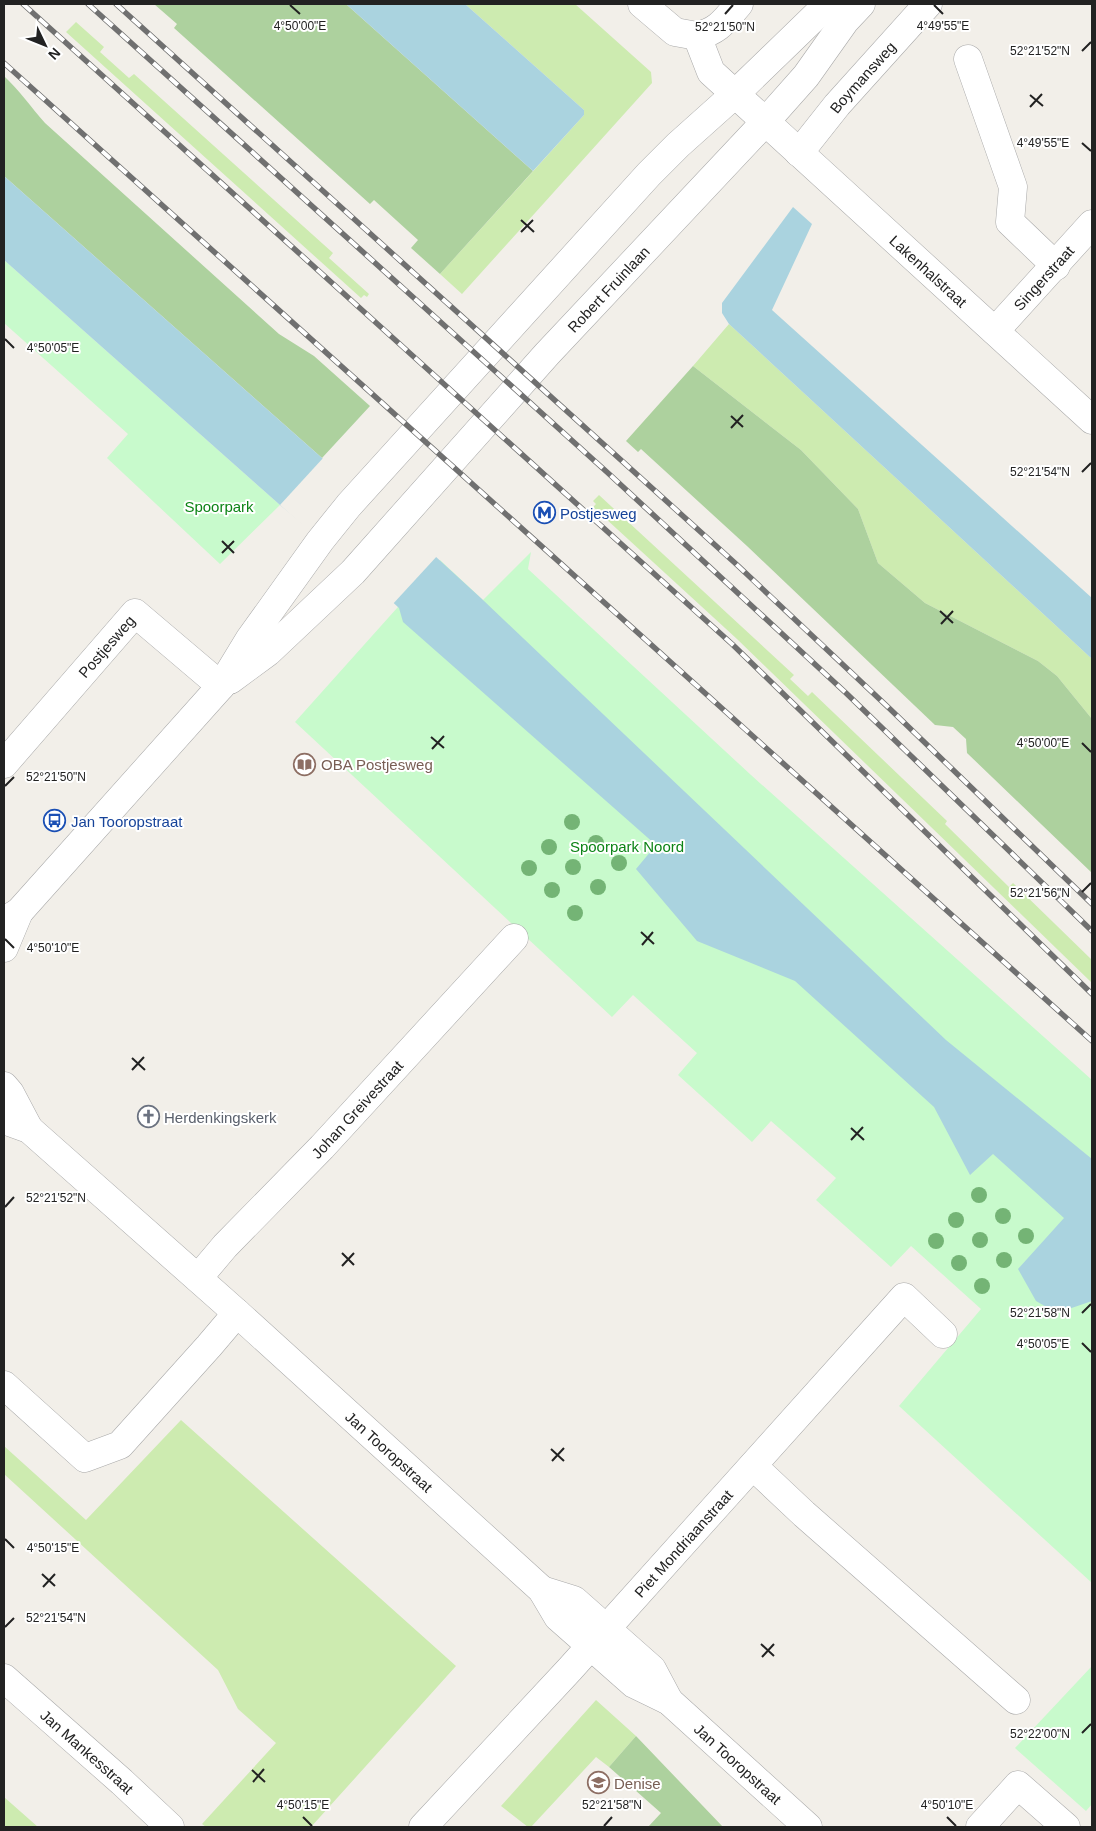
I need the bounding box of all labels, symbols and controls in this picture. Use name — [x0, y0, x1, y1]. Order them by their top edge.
text: 4°50'00"E — [274, 19, 326, 33]
text: 4°49'55"E — [917, 19, 969, 33]
north arrow — [20, 20, 70, 70]
text: 52°21'50"N — [695, 20, 755, 34]
street label: Boymansweg — [826, 38, 899, 116]
text: 52°21'52"N — [1010, 44, 1070, 58]
text: N — [45, 45, 64, 63]
text: 4°49'55"E — [1017, 136, 1069, 150]
street label: Lakenhalstraat — [887, 231, 971, 311]
street label: Singerstraat — [1010, 241, 1077, 313]
street label: Robert Fruinlaan — [564, 242, 653, 336]
text: 4°50'05"E — [27, 341, 79, 355]
text: 52°21'54"N — [1010, 465, 1070, 479]
park label: Spoorpark — [184, 498, 254, 515]
metro station icon: Postjesweg — [532, 501, 556, 525]
place label: Postjesweg — [560, 505, 637, 522]
street label: Postjesweg — [75, 612, 138, 681]
text: 4°50'00"E — [1017, 736, 1069, 750]
library icon: OBA Postjesweg — [293, 752, 317, 776]
place label: OBA Postjesweg — [321, 756, 433, 773]
text: 52°21'50"N — [26, 770, 86, 784]
bus stop icon: Jan Tooropstraat — [43, 809, 67, 833]
place label: Jan Tooropstraat — [71, 813, 183, 830]
park label: Spoorpark Noord — [570, 838, 684, 855]
text: 52°21'56"N — [1010, 886, 1070, 900]
text: 4°50'10"E — [27, 941, 79, 955]
street label: Johan Greivestraat — [308, 1056, 407, 1161]
church icon: Herdenkingskerk — [136, 1105, 160, 1129]
place label: Herdenkingskerk — [164, 1109, 277, 1126]
text: 52°21'52"N — [26, 1191, 86, 1205]
text: 52°21'58"N — [1010, 1306, 1070, 1320]
text: 4°50'05"E — [1017, 1337, 1069, 1351]
street label: Jan Tooropstraat — [342, 1408, 437, 1496]
street label: Piet Mondriaanstraat — [630, 1485, 736, 1600]
text: 4°50'15"E — [27, 1541, 79, 1555]
text: 52°21'54"N — [26, 1611, 86, 1625]
street label: Jan Mankesstraat — [37, 1706, 138, 1798]
street label: Jan Tooropstraat — [691, 1720, 786, 1808]
text: 52°22'00"N — [1010, 1727, 1070, 1741]
school or university icon: Denise — [586, 1771, 610, 1795]
place label: Denise — [614, 1775, 661, 1792]
text: 4°50'15"E — [277, 1798, 329, 1812]
text: 52°21'58"N — [582, 1798, 642, 1812]
text: 4°50'10"E — [921, 1798, 973, 1812]

